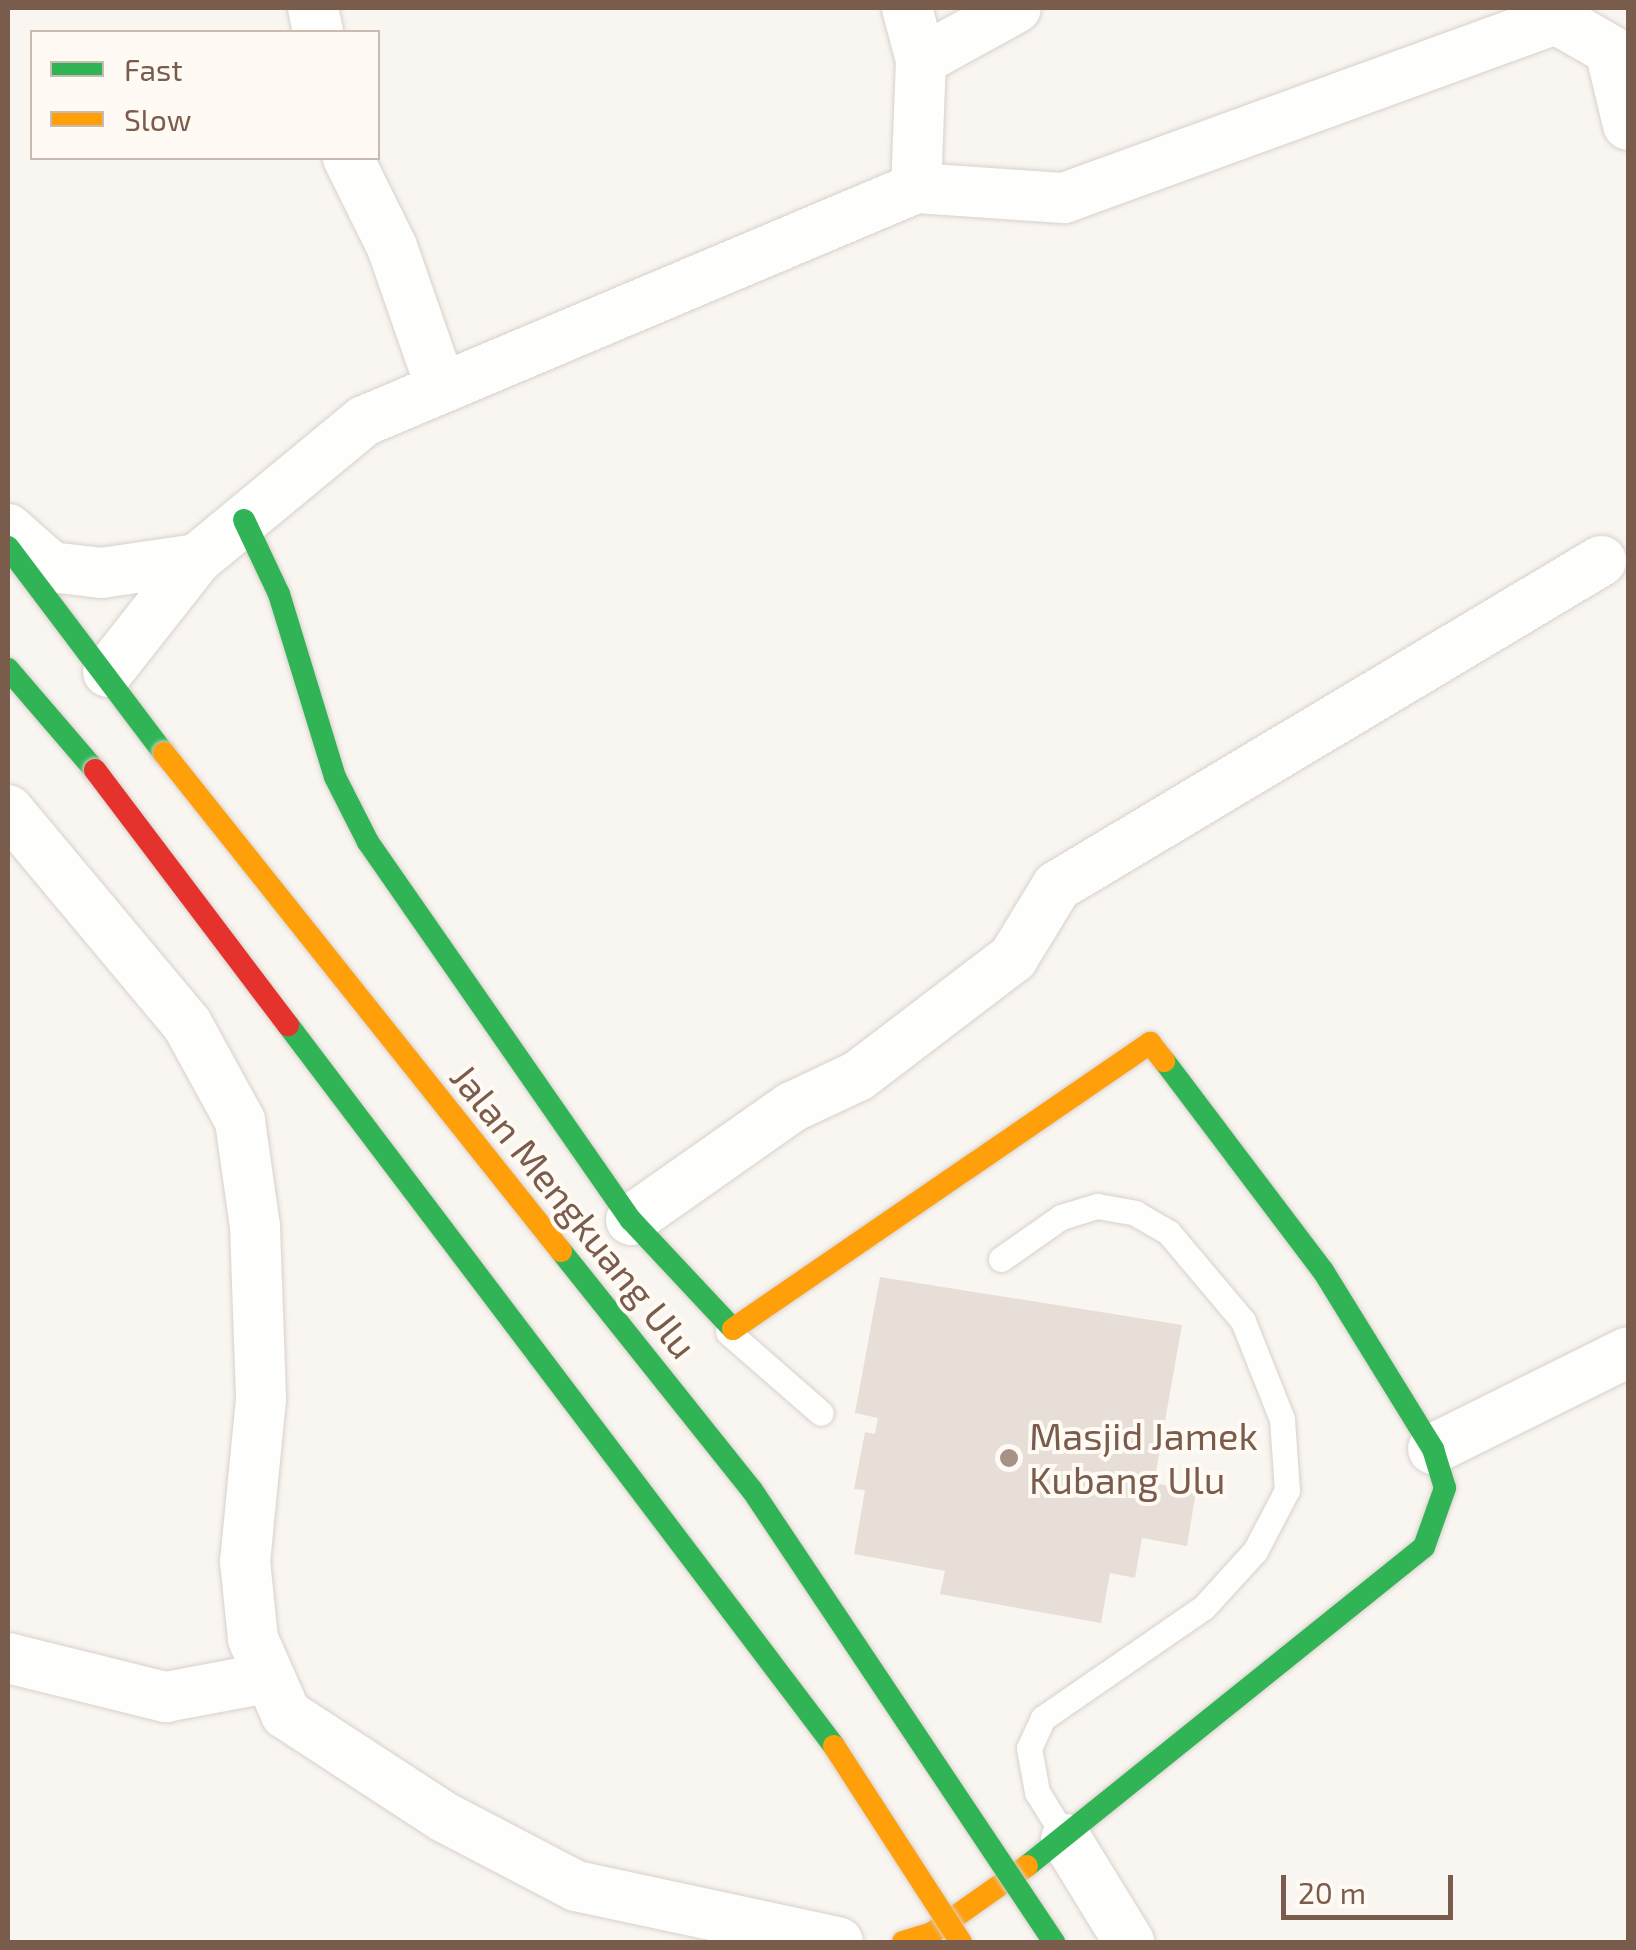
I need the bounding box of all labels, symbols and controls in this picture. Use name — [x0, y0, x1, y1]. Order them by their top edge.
legend — [30, 30, 380, 160]
text: Fast — [124, 51, 183, 87]
text: Slow — [124, 101, 191, 137]
street label: Jalan Mengkuang Ulu — [441, 1055, 707, 1367]
place label: Masjid Jamek Kubang Ulu — [1029, 1413, 1258, 1502]
marker: Masjid Jamek Kubang Ulu — [998, 1447, 1020, 1469]
scale bar — [1286, 1855, 1458, 1917]
text: 20 m — [1298, 1874, 1366, 1910]

